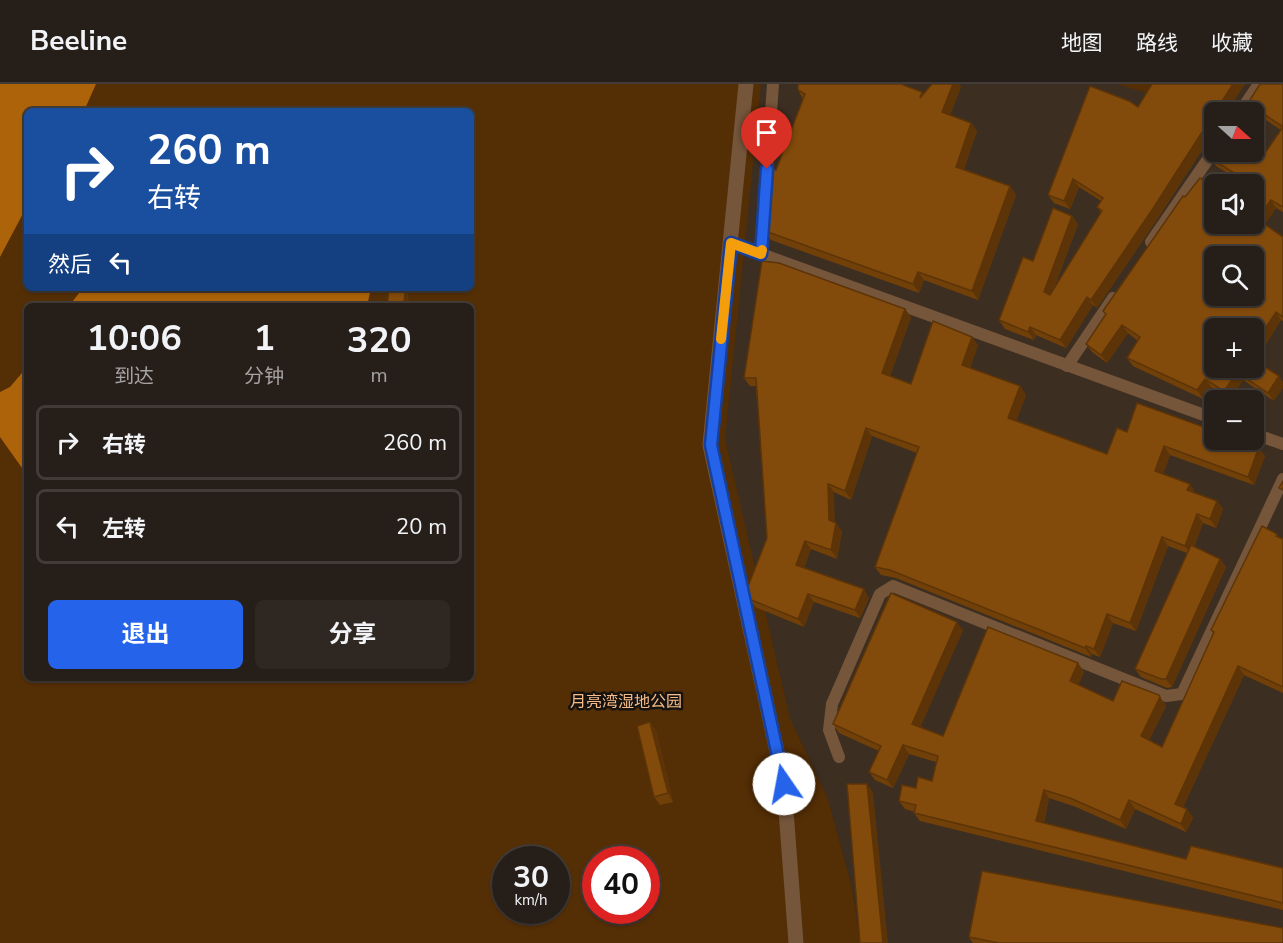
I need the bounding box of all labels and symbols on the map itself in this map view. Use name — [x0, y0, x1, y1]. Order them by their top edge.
north arrow — [1204, 102, 1264, 162]
pin — [741, 107, 792, 169]
park label: 月亮湾湿地公园 — [570, 691, 682, 713]
position arrow — [752, 752, 816, 816]
speed limit sign: 40 — [582, 846, 660, 924]

